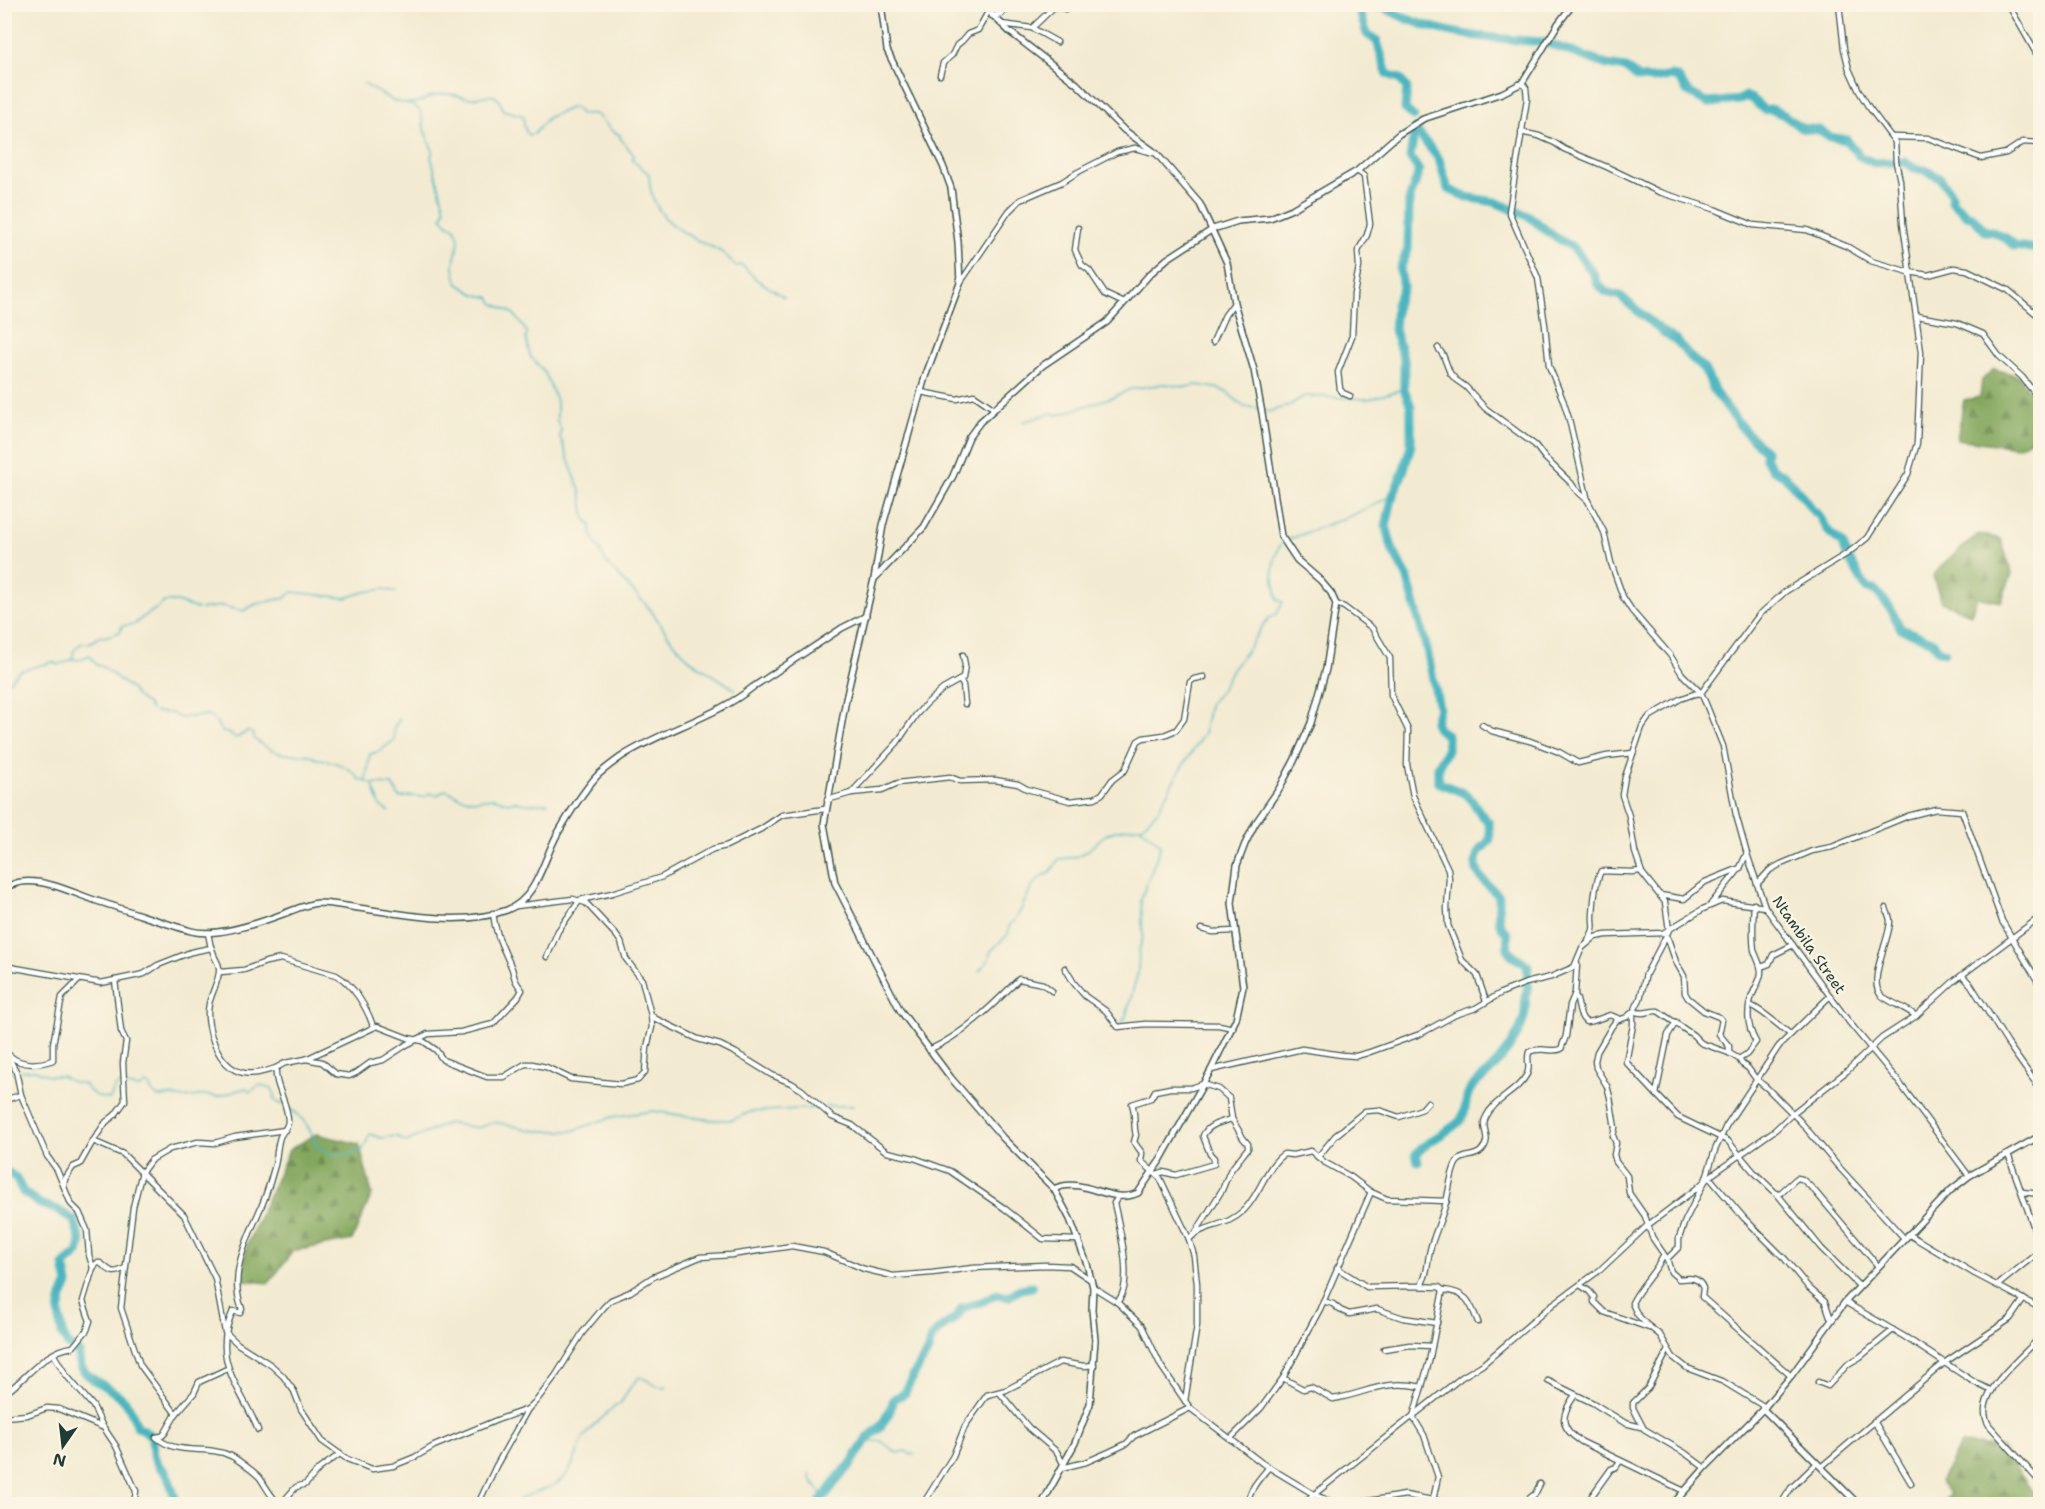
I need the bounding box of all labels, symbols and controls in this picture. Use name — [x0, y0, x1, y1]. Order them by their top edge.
street label: Ntambila Street — [1768, 892, 1850, 998]
north arrow — [33, 1416, 93, 1476]
text: N — [51, 1448, 68, 1472]

